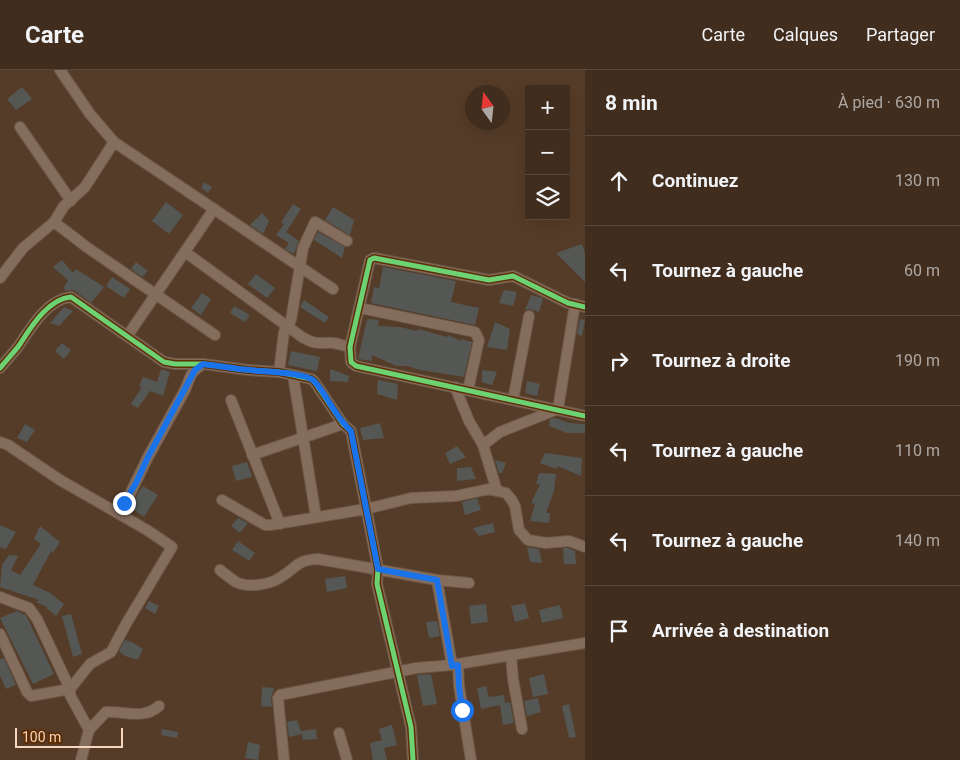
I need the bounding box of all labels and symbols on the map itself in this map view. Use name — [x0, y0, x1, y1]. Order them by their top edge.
north arrow — [465, 85, 510, 130]
route end — [113, 492, 136, 515]
route start — [451, 699, 474, 722]
scale bar — [15, 725, 122, 748]

